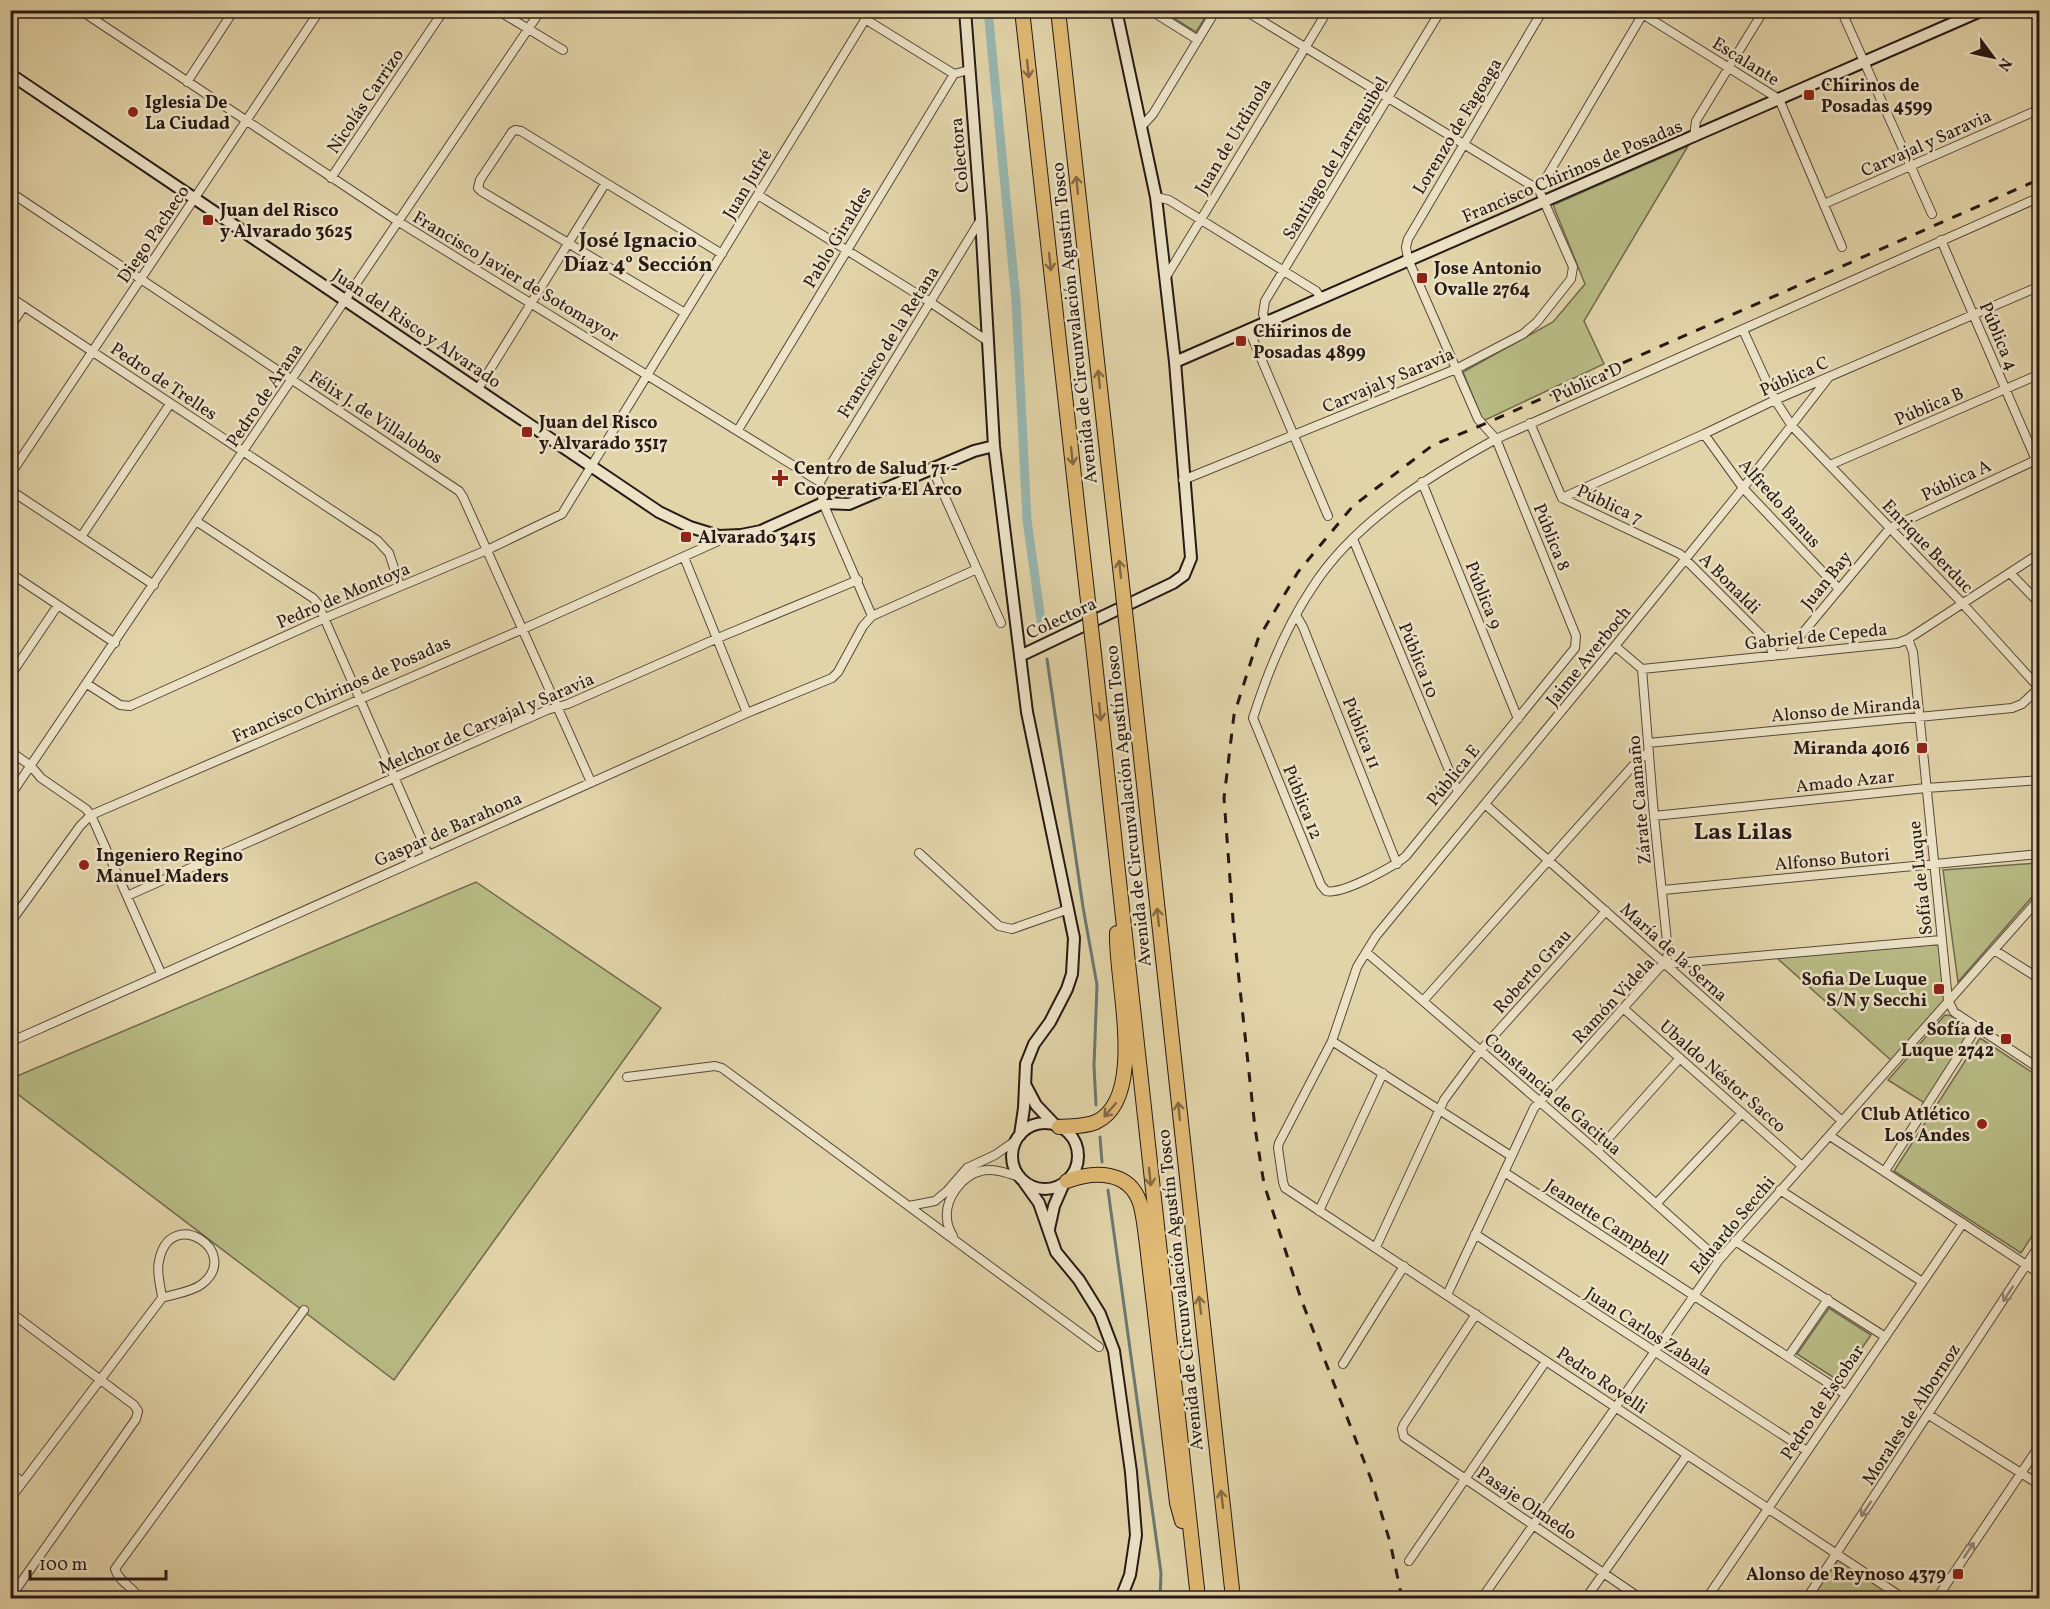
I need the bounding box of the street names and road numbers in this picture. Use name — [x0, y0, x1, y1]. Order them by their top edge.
street label: Escalante — [1707, 32, 1784, 93]
street label: Nicolás Carrizo — [322, 44, 411, 159]
street label: Lorenzo de Fagoaga — [1408, 54, 1509, 200]
street label: Santiago de Larraguibel — [1278, 72, 1395, 245]
street label: Juan de Urdinola — [1190, 74, 1279, 200]
street label: Carvajal y Saravia — [1857, 104, 1996, 184]
street label: Francisco Chirinos de Posadas — [1459, 115, 1687, 230]
street label: Colectora — [945, 116, 976, 193]
street label: Juan Jufré — [718, 145, 779, 225]
street label: Avenida de Circunvalación Agustín Tosco — [1046, 161, 1105, 485]
street label: Diego Pacheco — [112, 181, 196, 289]
street label: Pablo Giraldes — [798, 182, 878, 293]
street label: Francisco Javier de Sotomayor — [407, 206, 623, 349]
street label: Francisco de la Retana — [832, 262, 946, 424]
street label: Juan del Risco y Alvarado — [327, 263, 506, 395]
street label: Pública 4 — [1972, 298, 2023, 375]
street label: Pedro de Trelles — [105, 337, 222, 427]
street label: Pedro de Arana — [221, 339, 309, 453]
street label: Carvajal y Saravia — [1319, 342, 1458, 420]
street label: Pública C — [1756, 351, 1833, 404]
street label: Pública D — [1548, 357, 1627, 410]
street label: Félix J. de Villalobos — [303, 366, 447, 471]
street label: Pública B — [1891, 382, 1968, 433]
street label: Alfredo Banus — [1732, 454, 1826, 554]
street label: Pública A — [1918, 454, 1996, 508]
street label: Pública 7 — [1572, 479, 1647, 532]
street label: Enrique Berduc — [1875, 494, 1978, 600]
street label: Pública 8 — [1526, 500, 1575, 575]
street label: Juan Bay — [1796, 546, 1859, 616]
street label: A Bonaldi — [1693, 548, 1765, 620]
street label: Pedro de Montoya — [273, 557, 414, 636]
street label: Pública 9 — [1458, 558, 1508, 633]
street label: Colectora — [1022, 592, 1101, 647]
street label: Jaime Averboch — [1541, 601, 1638, 713]
street label: Gabriel de Cepeda — [1744, 618, 1889, 657]
street label: Pública 10 — [1391, 619, 1444, 702]
street label: Francisco Chirinos de Posadas — [228, 631, 455, 750]
street label: Avenida de Circunvalación Agustín Tosco — [1100, 644, 1159, 968]
street label: Melchor de Carvajal y Saravia — [375, 667, 598, 781]
street label: Alonso de Miranda — [1770, 691, 1922, 729]
street label: Pública 11 — [1335, 694, 1386, 773]
street label: Zárate Caamaño — [1622, 734, 1659, 866]
street label: Pública E — [1422, 740, 1487, 812]
street label: Pública 12 — [1275, 762, 1328, 844]
street label: Amado Azar — [1795, 765, 1896, 800]
street label: Gaspar de Barahona — [371, 787, 526, 874]
street label: Sofía de Luque — [1903, 819, 1940, 936]
street label: Alfonso Butori — [1774, 843, 1891, 878]
street label: María de la Serna — [1614, 898, 1732, 1008]
street label: Roberto Grau — [1488, 924, 1578, 1020]
street label: Ramón Videla — [1567, 952, 1661, 1050]
street label: Ubaldo Néstor Sacco — [1653, 1015, 1791, 1139]
street label: Constancia de Gacitua — [1478, 1028, 1626, 1162]
street label: Avenida de Circunvalación Agustín Tosco — [1152, 1128, 1211, 1452]
street label: Eduardo Secchi — [1685, 1171, 1782, 1280]
street label: Jeanette Campbell — [1539, 1174, 1673, 1273]
street label: Juan Carlos Zabala — [1580, 1282, 1717, 1383]
street label: Morales de Albornoz — [1857, 1339, 1967, 1491]
street label: Pedro de Escobar — [1775, 1340, 1871, 1465]
street label: Pedro Rovelli — [1551, 1342, 1652, 1421]
street label: Pasaje Olmedo — [1471, 1461, 1581, 1547]

